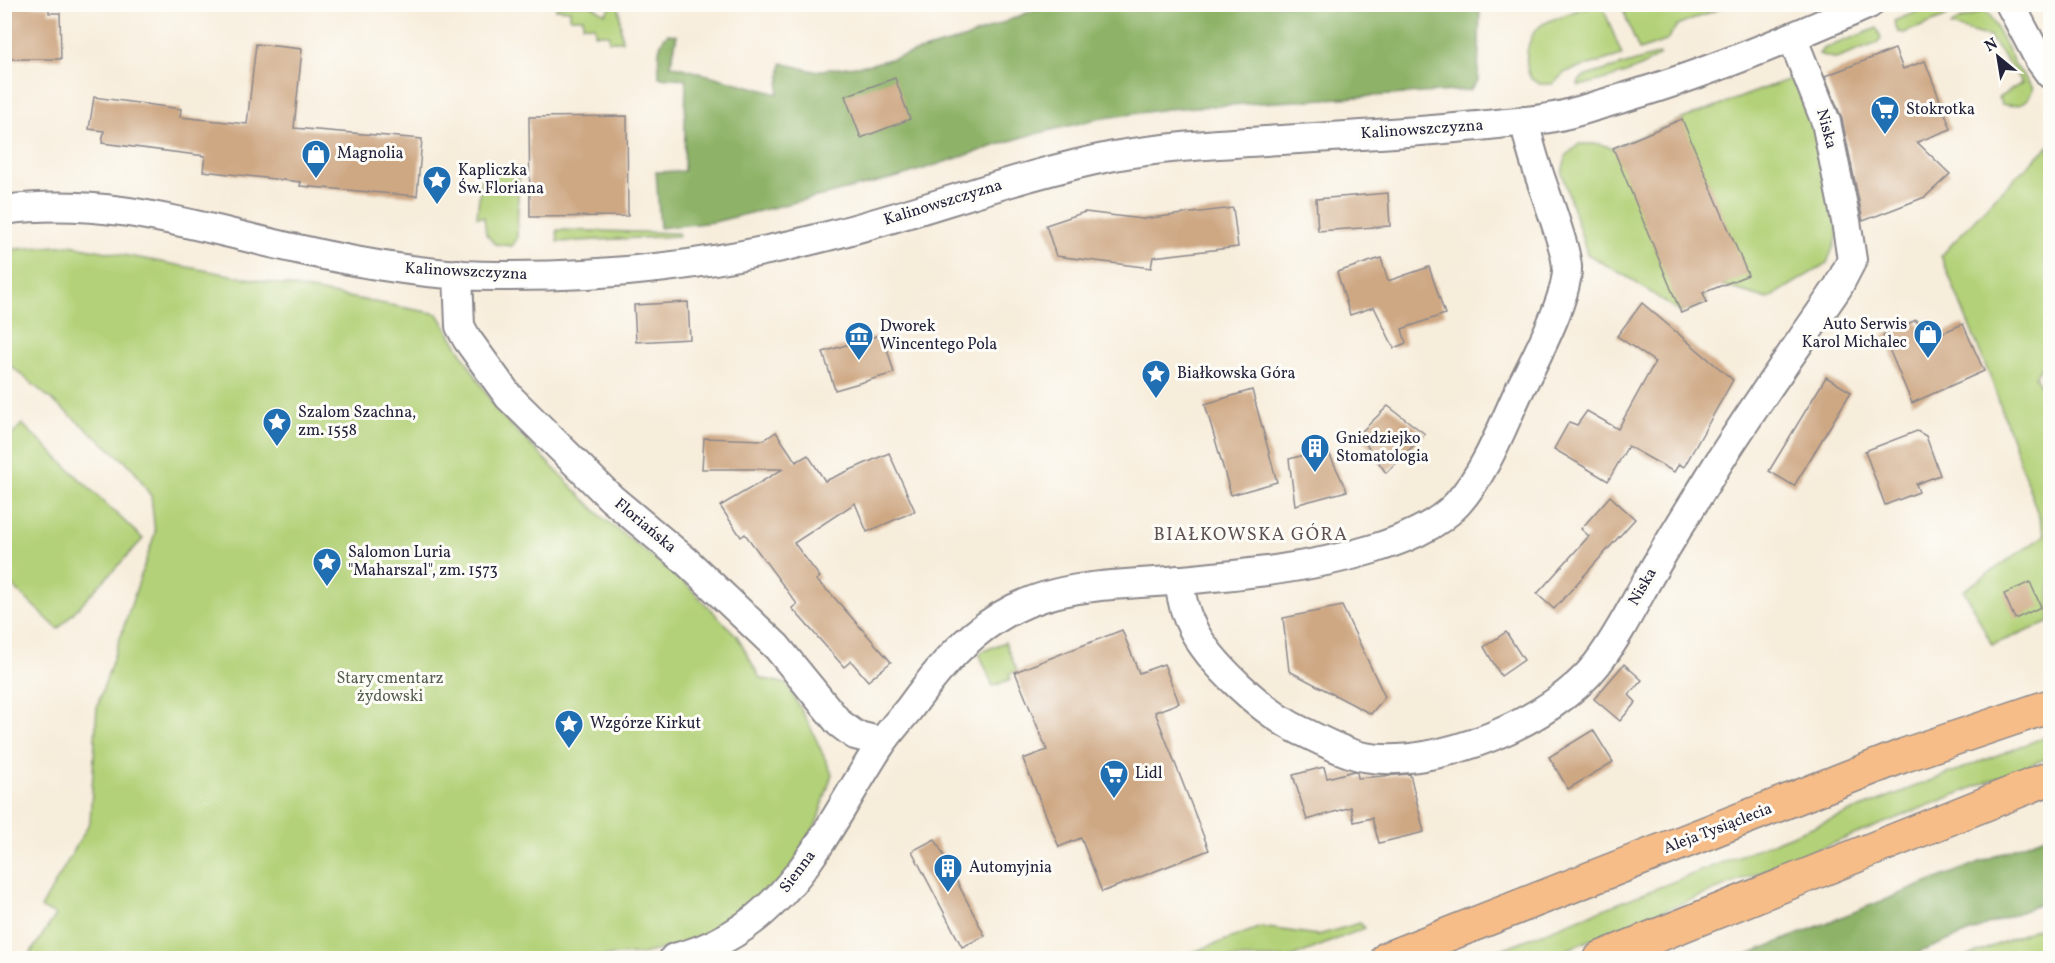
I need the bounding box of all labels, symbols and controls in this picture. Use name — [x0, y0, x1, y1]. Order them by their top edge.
north arrow — [1968, 27, 2028, 87]
text: N — [1981, 33, 2002, 58]
supermarket icon: Stokrotka — [1869, 94, 1901, 136]
place label: Stokrotka — [1906, 99, 1975, 121]
street label: Niska — [1810, 107, 1842, 151]
street label: Kalinowszczyzna — [1360, 115, 1484, 145]
shop icon: Magnolia — [300, 138, 332, 180]
place label: Magnolia — [337, 143, 404, 165]
place label: Kapliczka Św. Floriana — [458, 160, 544, 200]
place icon: Kapliczka Św. Floriana — [421, 164, 453, 206]
street label: Kalinowszczyzna — [881, 175, 1005, 231]
street label: Kalinowszczyzna — [404, 258, 528, 286]
place label: Auto Serwis Karol Michalec — [1802, 314, 1907, 354]
place label: Dworek Wincentego Pola — [880, 316, 997, 356]
shop icon: Auto Serwis Karol Michalec — [1912, 318, 1944, 360]
museum icon: Dworek Wincentego Pola — [843, 320, 875, 362]
place icon: Białkowska Góra — [1140, 358, 1172, 400]
place label: Białkowska Góra — [1177, 363, 1295, 385]
place label: Szalom Szachna, zm. 1558 — [298, 402, 416, 442]
place icon: Szalom Szachna, zm. 1558 — [261, 406, 293, 448]
place label: Gniedziejko Stomatologia — [1336, 428, 1429, 468]
building icon: Gniedziejko Stomatologia — [1299, 432, 1331, 474]
street label: Floriańska — [609, 494, 681, 558]
district label: BIAŁKOWSKA GÓRA — [1154, 523, 1348, 548]
place label: Salomon Luria "Maharszal", zm. 1573 — [348, 542, 498, 582]
place icon: Salomon Luria "Maharszal", zm. 1573 — [311, 546, 343, 588]
street label: Niska — [1623, 564, 1663, 610]
park label: Stary cmentarz żydowski — [336, 668, 444, 708]
place icon: Wzgórze Kirkut — [553, 708, 585, 750]
place label: Wzgórze Kirkut — [590, 713, 701, 735]
supermarket icon: Lidl — [1098, 758, 1130, 800]
place label: Lidl — [1135, 763, 1163, 785]
street label: Aleja Tysiąclecia — [1660, 798, 1776, 860]
street label: Sienna — [775, 846, 821, 898]
building icon: Automyjnia — [932, 852, 964, 894]
place label: Automyjnia — [969, 857, 1052, 879]

